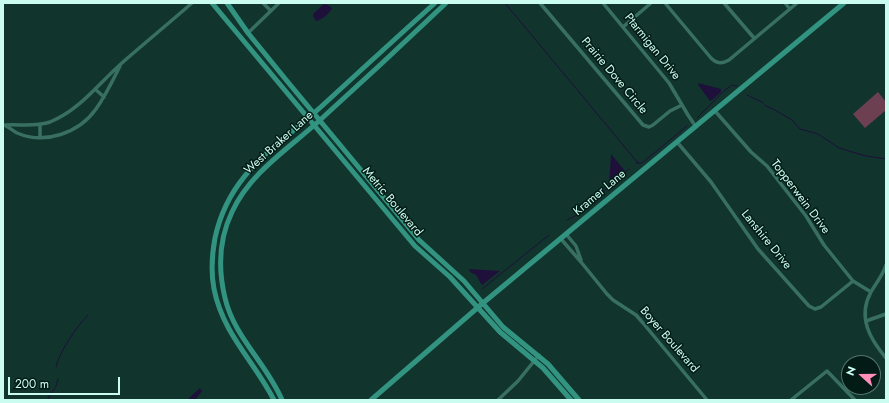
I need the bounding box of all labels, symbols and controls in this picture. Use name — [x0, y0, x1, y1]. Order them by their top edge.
street label: Ptarmigan Drive — [621, 11, 683, 83]
street label: Prairie Dove Circle — [578, 35, 650, 117]
street label: West Braker Lane — [242, 108, 316, 178]
street label: Topperwein Drive — [767, 157, 833, 237]
street label: Metric Boulevard — [359, 165, 425, 239]
street label: Kramer Lane — [571, 167, 629, 219]
street label: Lanshire Drive — [738, 207, 794, 273]
street label: Boyer Boulevard — [637, 304, 701, 376]
north arrow — [841, 355, 881, 395]
text: N — [842, 364, 860, 378]
scale bar — [10, 369, 122, 395]
text: 200 m — [15, 375, 49, 393]

